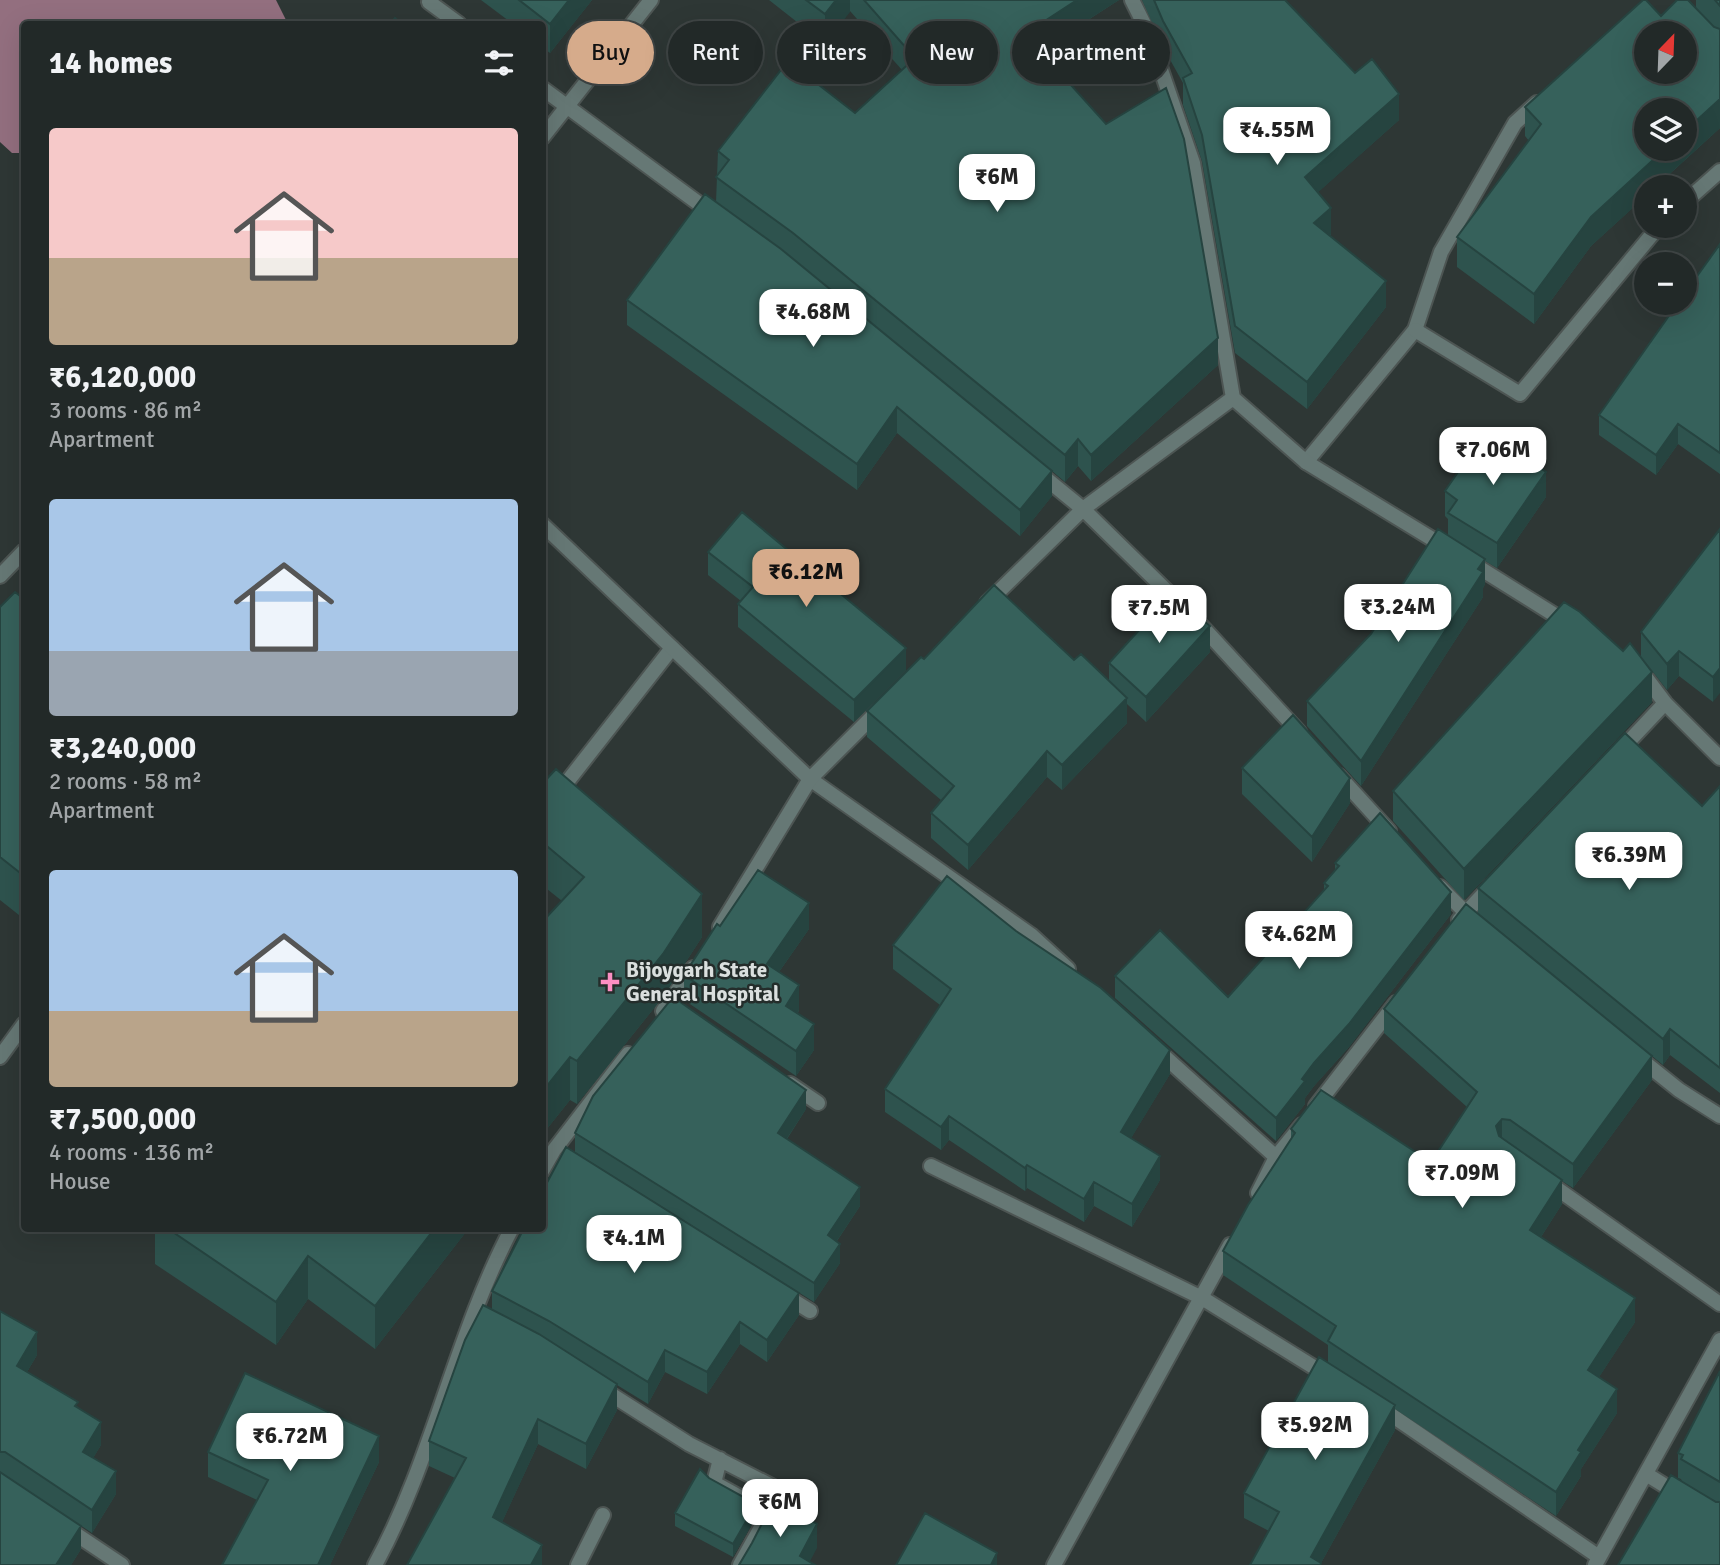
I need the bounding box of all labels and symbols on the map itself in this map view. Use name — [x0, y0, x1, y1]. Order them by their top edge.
north arrow — [1634, 21, 1698, 84]
pin: ₹4.55M — [1220, 108, 1334, 167]
pin: ₹6M — [963, 154, 1031, 214]
pin: ₹4.68M — [756, 290, 870, 349]
pin: ₹7.06M — [1436, 428, 1550, 487]
pin: ₹6.12M — [749, 550, 863, 609]
pin: ₹3.24M — [1341, 584, 1455, 644]
pin: ₹7.5M — [1110, 586, 1208, 645]
pin: ₹6.39M — [1572, 832, 1686, 892]
pin: ₹4.62M — [1242, 912, 1356, 971]
place label: Bijoygarh State General Hospital — [626, 957, 780, 1007]
marker: Bijoygarh State General Hospital — [600, 972, 620, 992]
pin: ₹7.09M — [1405, 1150, 1519, 1210]
pin: ₹4.1M — [585, 1216, 683, 1275]
pin: ₹5.92M — [1258, 1402, 1372, 1462]
pin: ₹6.72M — [233, 1414, 347, 1473]
pin: ₹6M — [746, 1480, 814, 1539]

